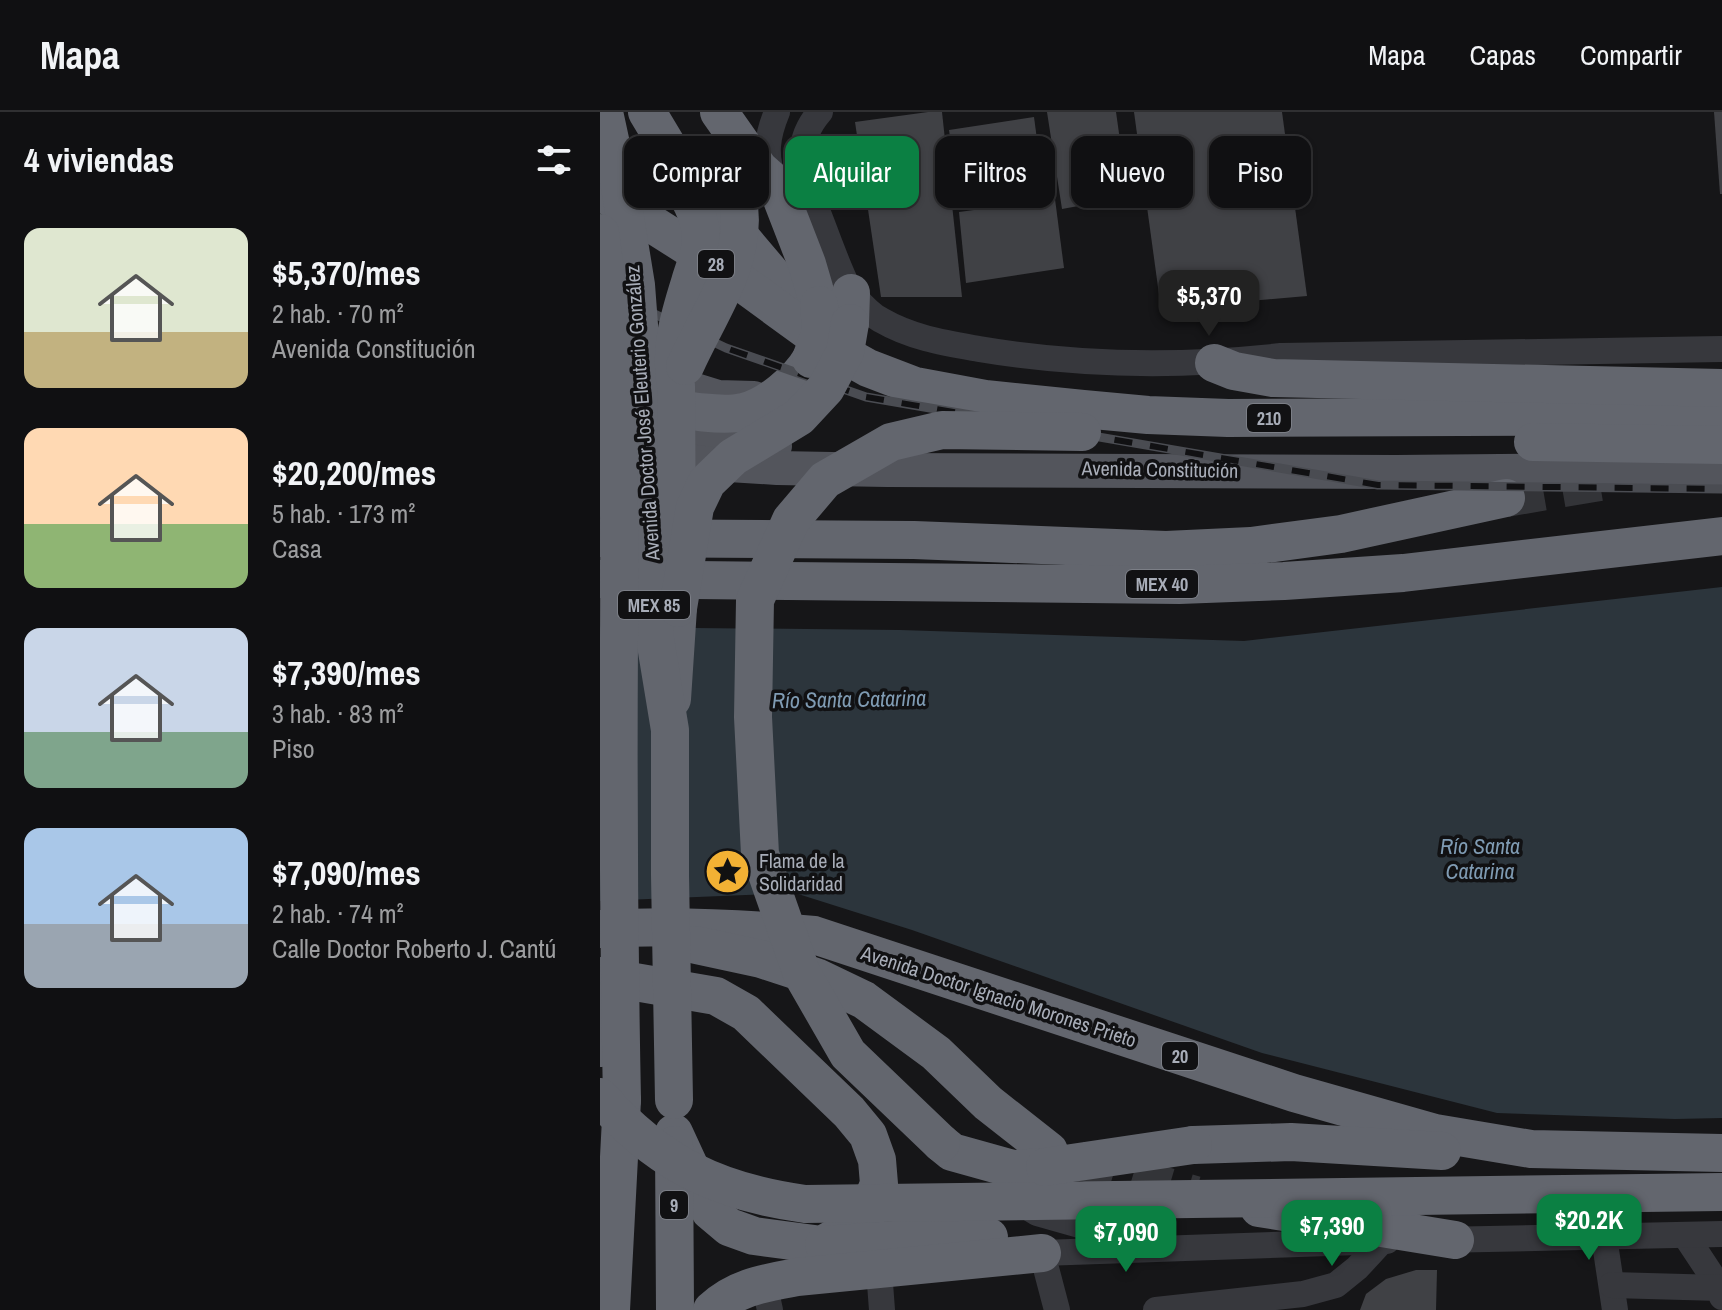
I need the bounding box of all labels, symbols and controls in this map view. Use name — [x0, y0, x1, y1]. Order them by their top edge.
text: Mapa — [40, 30, 120, 81]
text: Mapa — [1368, 36, 1426, 74]
text: Capas — [1470, 36, 1536, 74]
text: Compartir — [1580, 36, 1682, 74]
chip: Comprar — [624, 136, 769, 208]
chip: Alquilar — [785, 136, 919, 208]
chip: Filtros — [935, 136, 1055, 208]
chip: Nuevo — [1071, 136, 1193, 208]
chip: Piso — [1209, 136, 1311, 208]
text: 4 viviendas — [24, 137, 174, 183]
icon: filters — [532, 138, 576, 182]
text: $5,370/mes — [272, 250, 421, 296]
road number: 28 — [698, 250, 734, 278]
icon: home — [88, 260, 184, 356]
street label: Avenida Doctor José Eleuterio González — [618, 264, 666, 563]
pin: $5,370 — [1144, 270, 1274, 338]
text: $5,370 — [1176, 278, 1242, 313]
text: 2 hab. · 70 m² — [272, 296, 404, 331]
text: Avenida Constitución — [272, 331, 476, 366]
road number: 210 — [1247, 404, 1291, 432]
text: $20,200/mes — [272, 450, 436, 496]
street label: Avenida Constitución — [1081, 454, 1238, 484]
icon: home — [88, 460, 184, 556]
text: 5 hab. · 173 m² — [272, 496, 415, 531]
text: Casa — [272, 531, 322, 566]
road number: MEX 40 — [1126, 570, 1198, 598]
road number: MEX 85 — [618, 591, 690, 619]
text: $7,390/mes — [272, 650, 421, 696]
icon: home — [88, 660, 184, 756]
water label: Río Santa Catarina — [772, 683, 926, 715]
text: 3 hab. · 83 m² — [272, 696, 404, 731]
text: Piso — [272, 731, 315, 766]
water label: Río Santa Catarina — [1440, 831, 1520, 886]
place icon: Flama de la Solidaridad — [704, 847, 752, 895]
place label: Flama de la Solidaridad — [759, 847, 845, 897]
text: $7,090/mes — [272, 850, 421, 896]
icon: home — [88, 860, 184, 956]
text: 2 hab. · 74 m² — [272, 896, 404, 931]
text: Calle Doctor Roberto J. Cantú — [272, 931, 556, 966]
street label: Avenida Doctor Ignacio Morones Prieto — [857, 938, 1140, 1053]
road number: 20 — [1162, 1042, 1198, 1070]
road number: 9 — [660, 1191, 688, 1219]
pin: $20.2K — [1524, 1194, 1654, 1262]
pin: $7,390 — [1267, 1200, 1397, 1268]
text: $20.2K — [1555, 1202, 1623, 1237]
pin: $7,090 — [1061, 1206, 1191, 1274]
text: $7,390 — [1299, 1208, 1365, 1243]
text: $7,090 — [1093, 1214, 1159, 1249]

